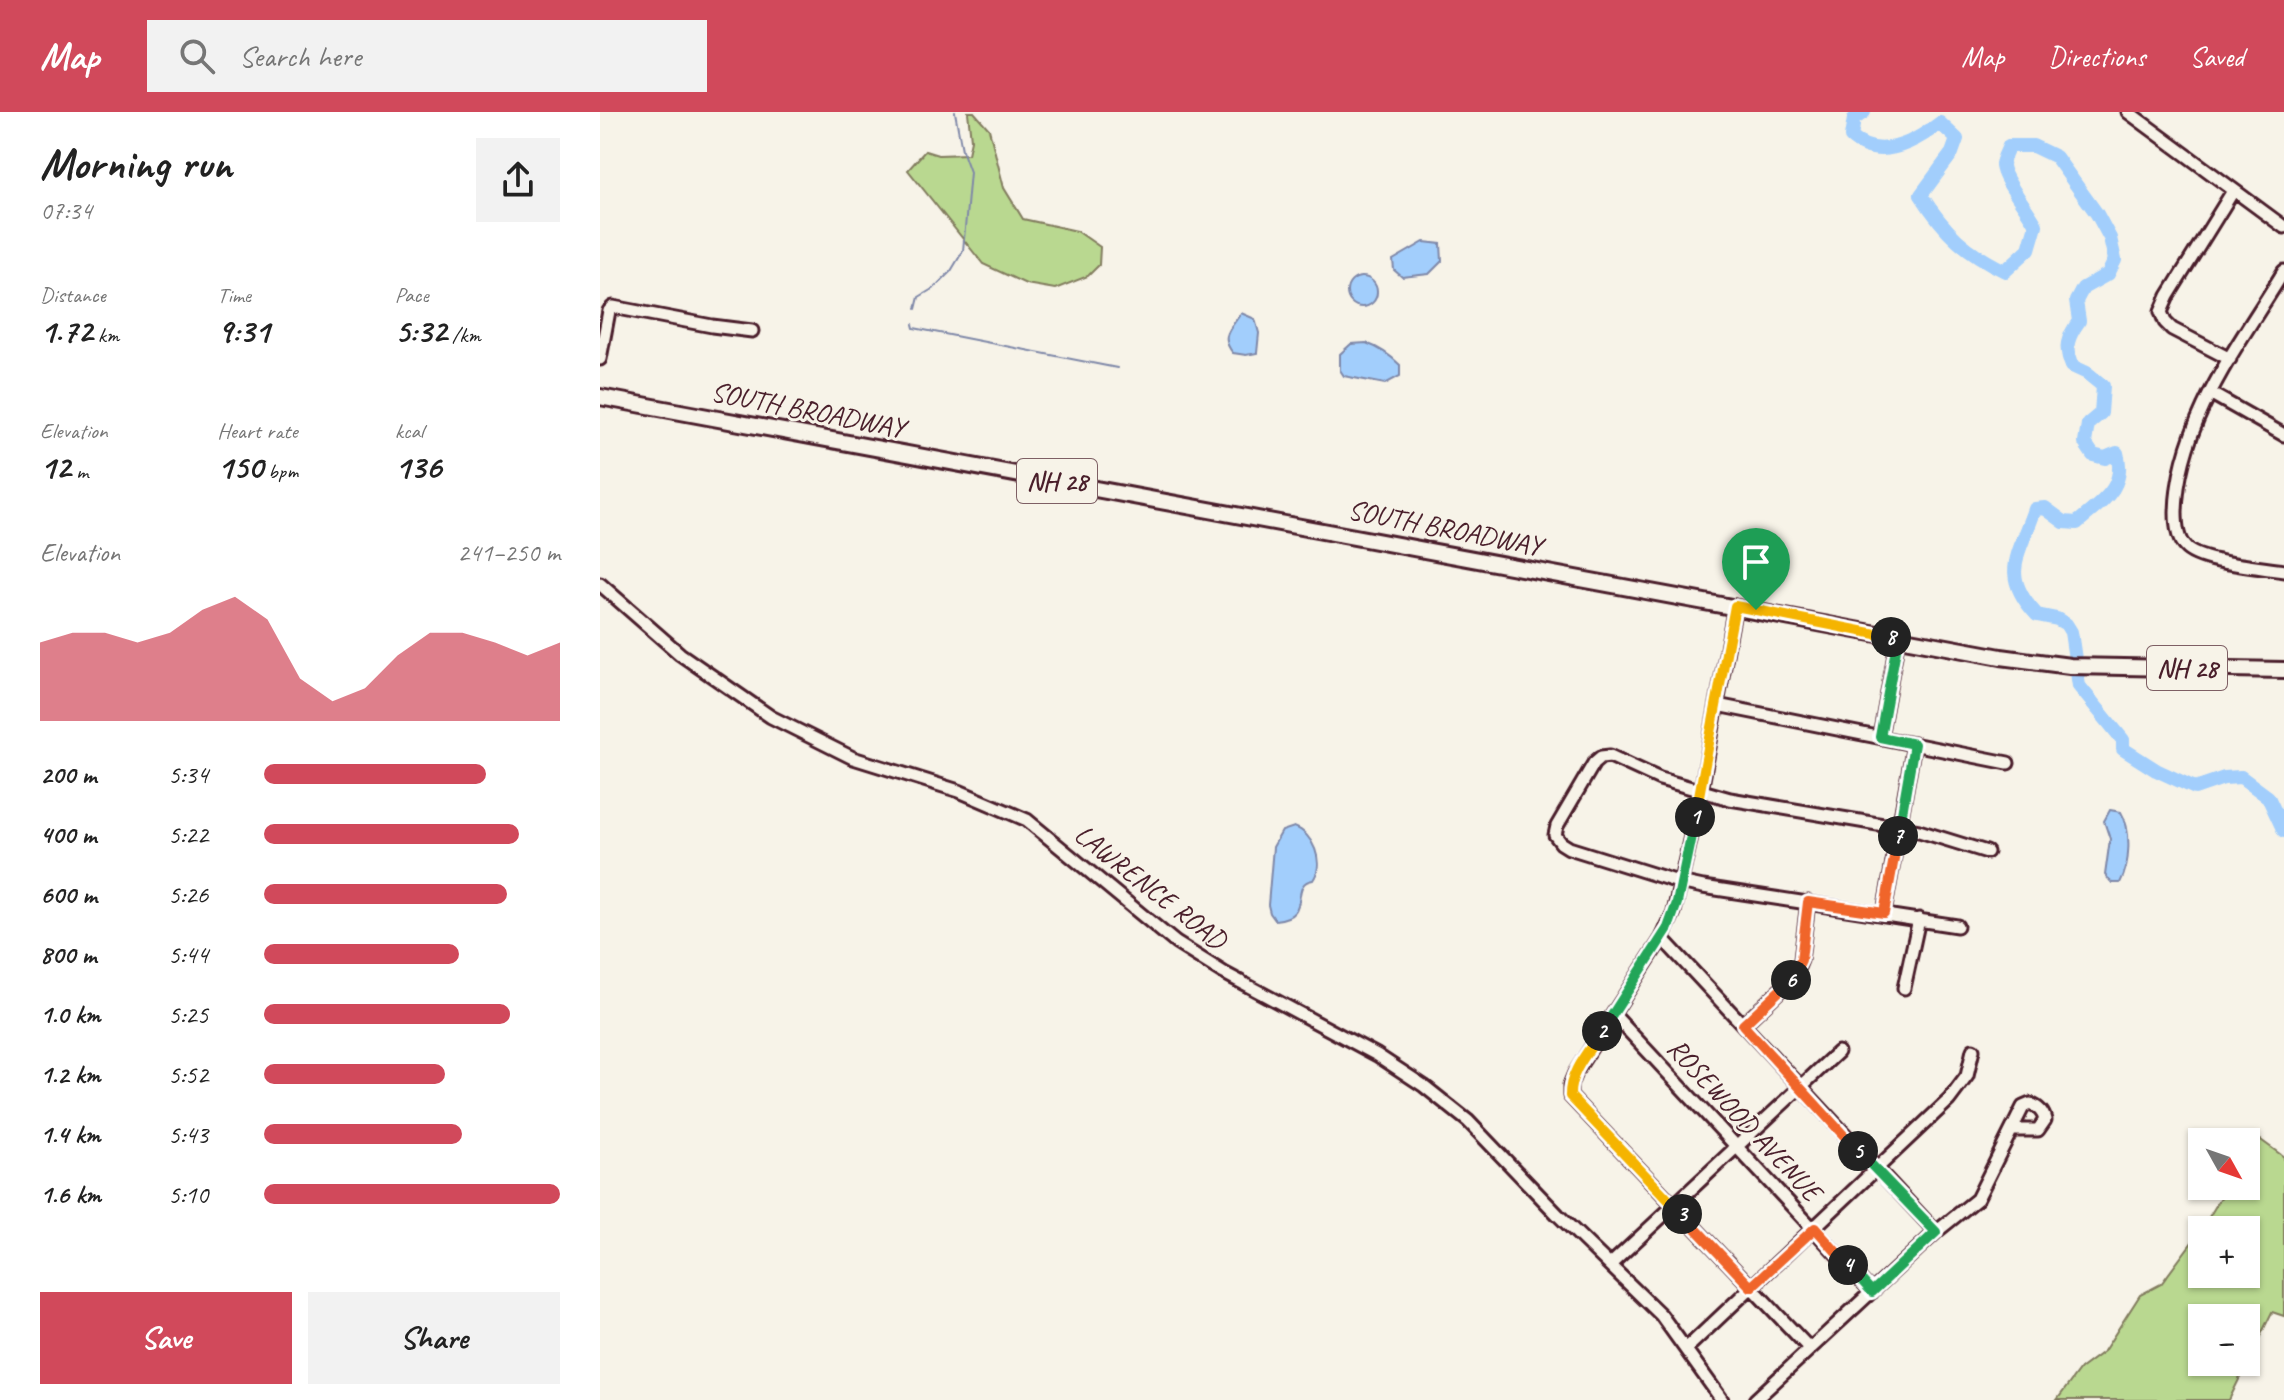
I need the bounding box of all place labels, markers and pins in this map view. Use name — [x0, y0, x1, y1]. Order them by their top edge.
pin — [1722, 528, 1790, 610]
pin: 8 — [1871, 617, 1911, 657]
pin: 1 — [1675, 797, 1715, 837]
pin: 7 — [1878, 816, 1918, 856]
pin: 6 — [1771, 960, 1811, 1000]
pin: 2 — [1582, 1011, 1622, 1051]
pin: 5 — [1838, 1131, 1878, 1171]
pin: 3 — [1662, 1194, 1702, 1234]
pin: 4 — [1828, 1245, 1868, 1285]

